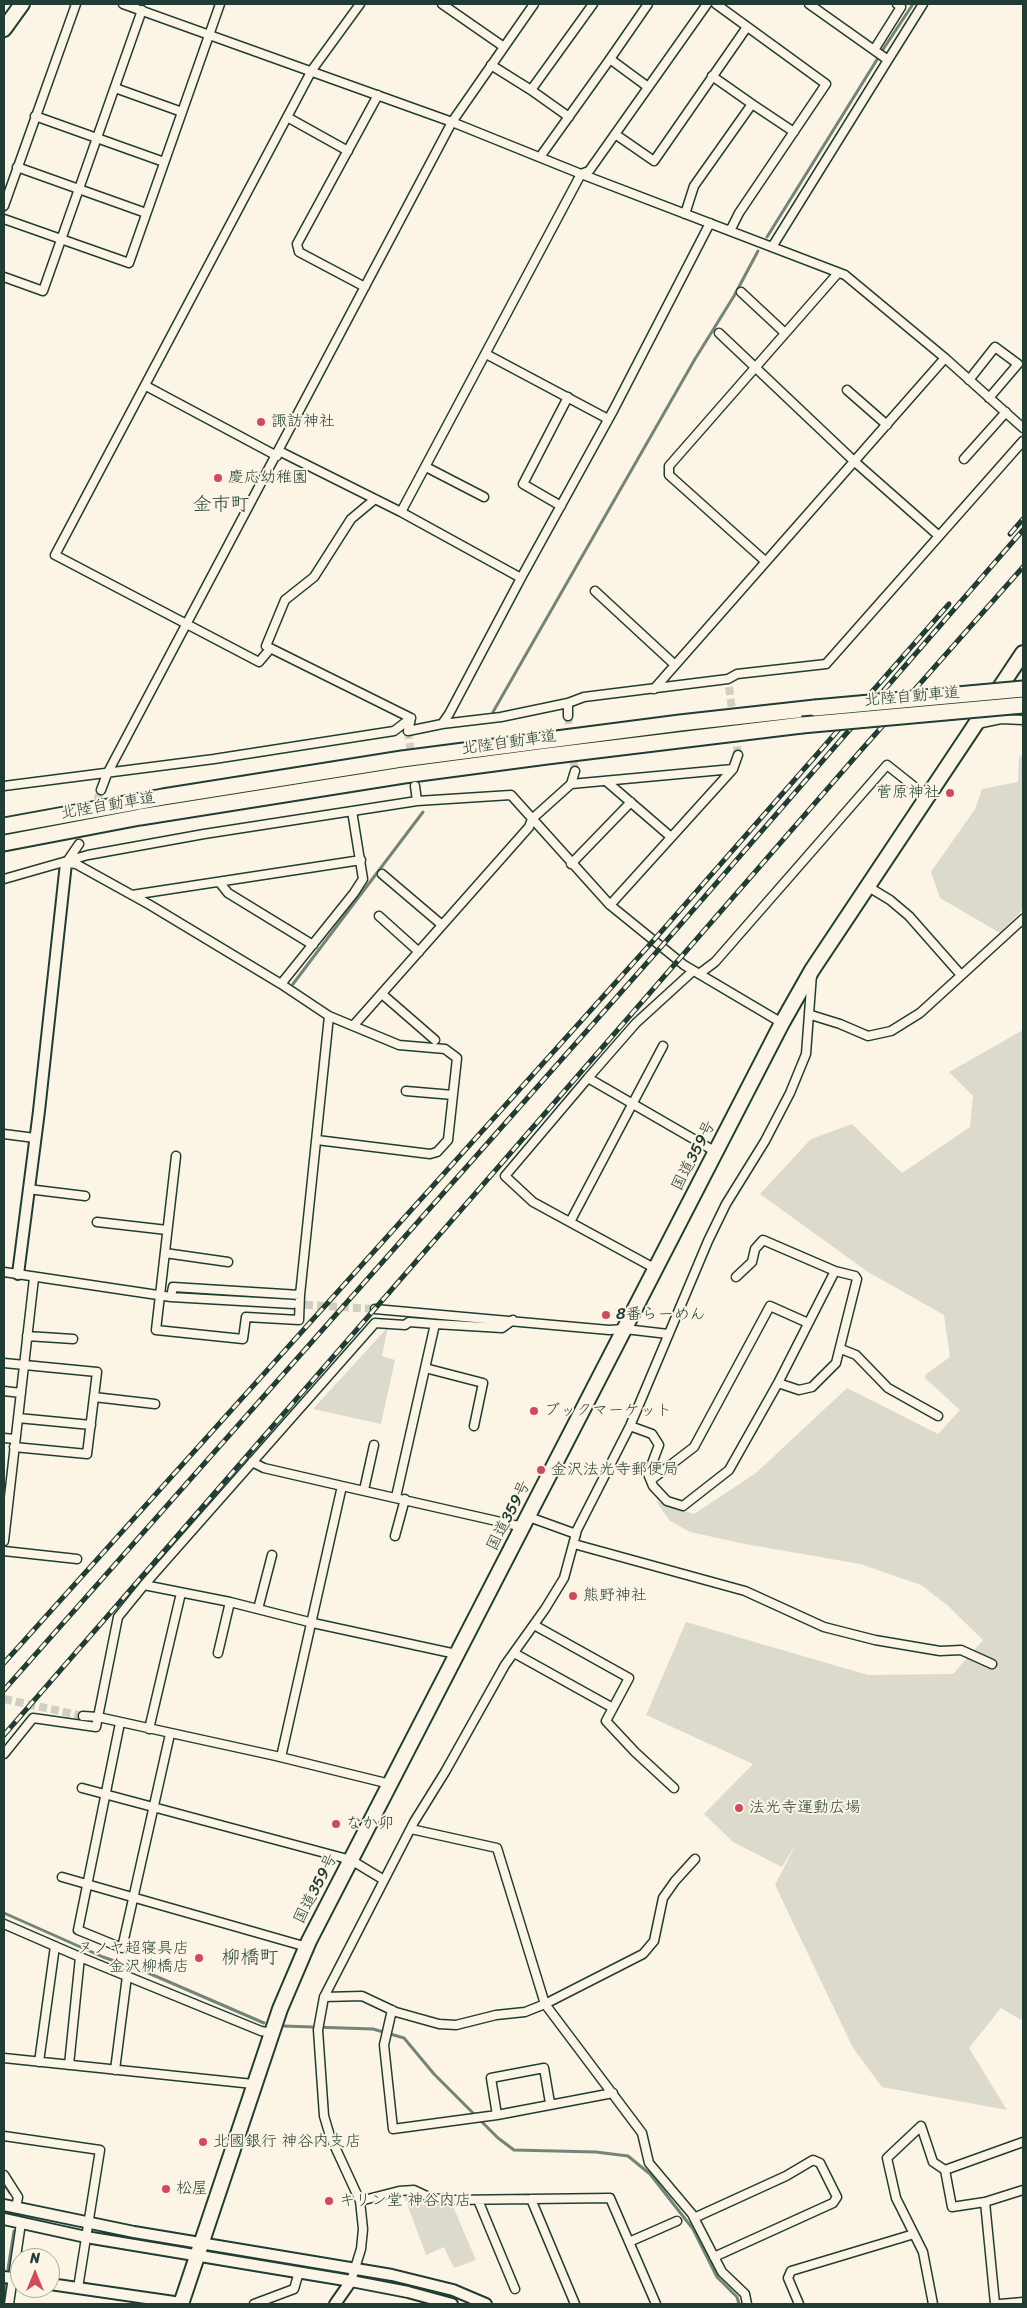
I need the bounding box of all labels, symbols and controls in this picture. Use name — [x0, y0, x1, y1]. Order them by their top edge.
place label: 諏訪神社 — [271, 412, 335, 432]
marker: 諏訪神社 — [255, 416, 267, 428]
place label: 慶応幼稚園 — [228, 468, 308, 488]
marker: 慶応幼稚園 — [212, 472, 224, 484]
district label: 金市町 — [193, 494, 249, 516]
street label: 北陸自動車道 — [863, 683, 961, 711]
street label: 北陸自動車道 — [460, 727, 558, 759]
place label: 菅原神社 — [876, 783, 940, 803]
marker: 菅原神社 — [944, 787, 956, 799]
street label: 北陸自動車道 — [59, 788, 157, 824]
street label: 国道359号 — [668, 1118, 720, 1194]
place label: 8番らーめん — [616, 1305, 706, 1325]
marker: 8番らーめん — [600, 1309, 612, 1321]
place label: ブックマーケット — [544, 1401, 672, 1421]
marker: ブックマーケット — [528, 1405, 540, 1417]
place label: 金沢法光寺郵便局 — [551, 1460, 679, 1480]
marker: 金沢法光寺郵便局 — [535, 1464, 547, 1476]
street label: 国道359号 — [483, 1478, 535, 1554]
place label: 熊野神社 — [583, 1586, 647, 1606]
marker: 熊野神社 — [567, 1590, 579, 1602]
place label: 法光寺運動広場 — [749, 1798, 861, 1818]
marker: 法光寺運動広場 — [733, 1802, 745, 1814]
place label: なか卯 — [346, 1814, 394, 1834]
marker: なか卯 — [330, 1818, 342, 1830]
street label: 国道359号 — [290, 1851, 342, 1927]
place label: ヌノヤ超寝具店 金沢柳橋店 — [77, 1939, 189, 1977]
district label: 柳橋町 — [222, 1947, 278, 1969]
marker: ヌノヤ超寝具店 金沢柳橋店 — [193, 1952, 205, 1964]
place label: 北國銀行 神谷内支店 — [213, 2132, 361, 2152]
marker: 北國銀行 神谷内支店 — [197, 2136, 209, 2148]
place label: 松屋 — [176, 2179, 208, 2199]
marker: 松屋 — [160, 2183, 172, 2195]
place label: キリン堂 神谷内店 — [339, 2191, 471, 2211]
marker: キリン堂 神谷内店 — [323, 2195, 335, 2207]
text: N — [30, 2246, 40, 2271]
north arrow — [10, 2248, 60, 2298]

